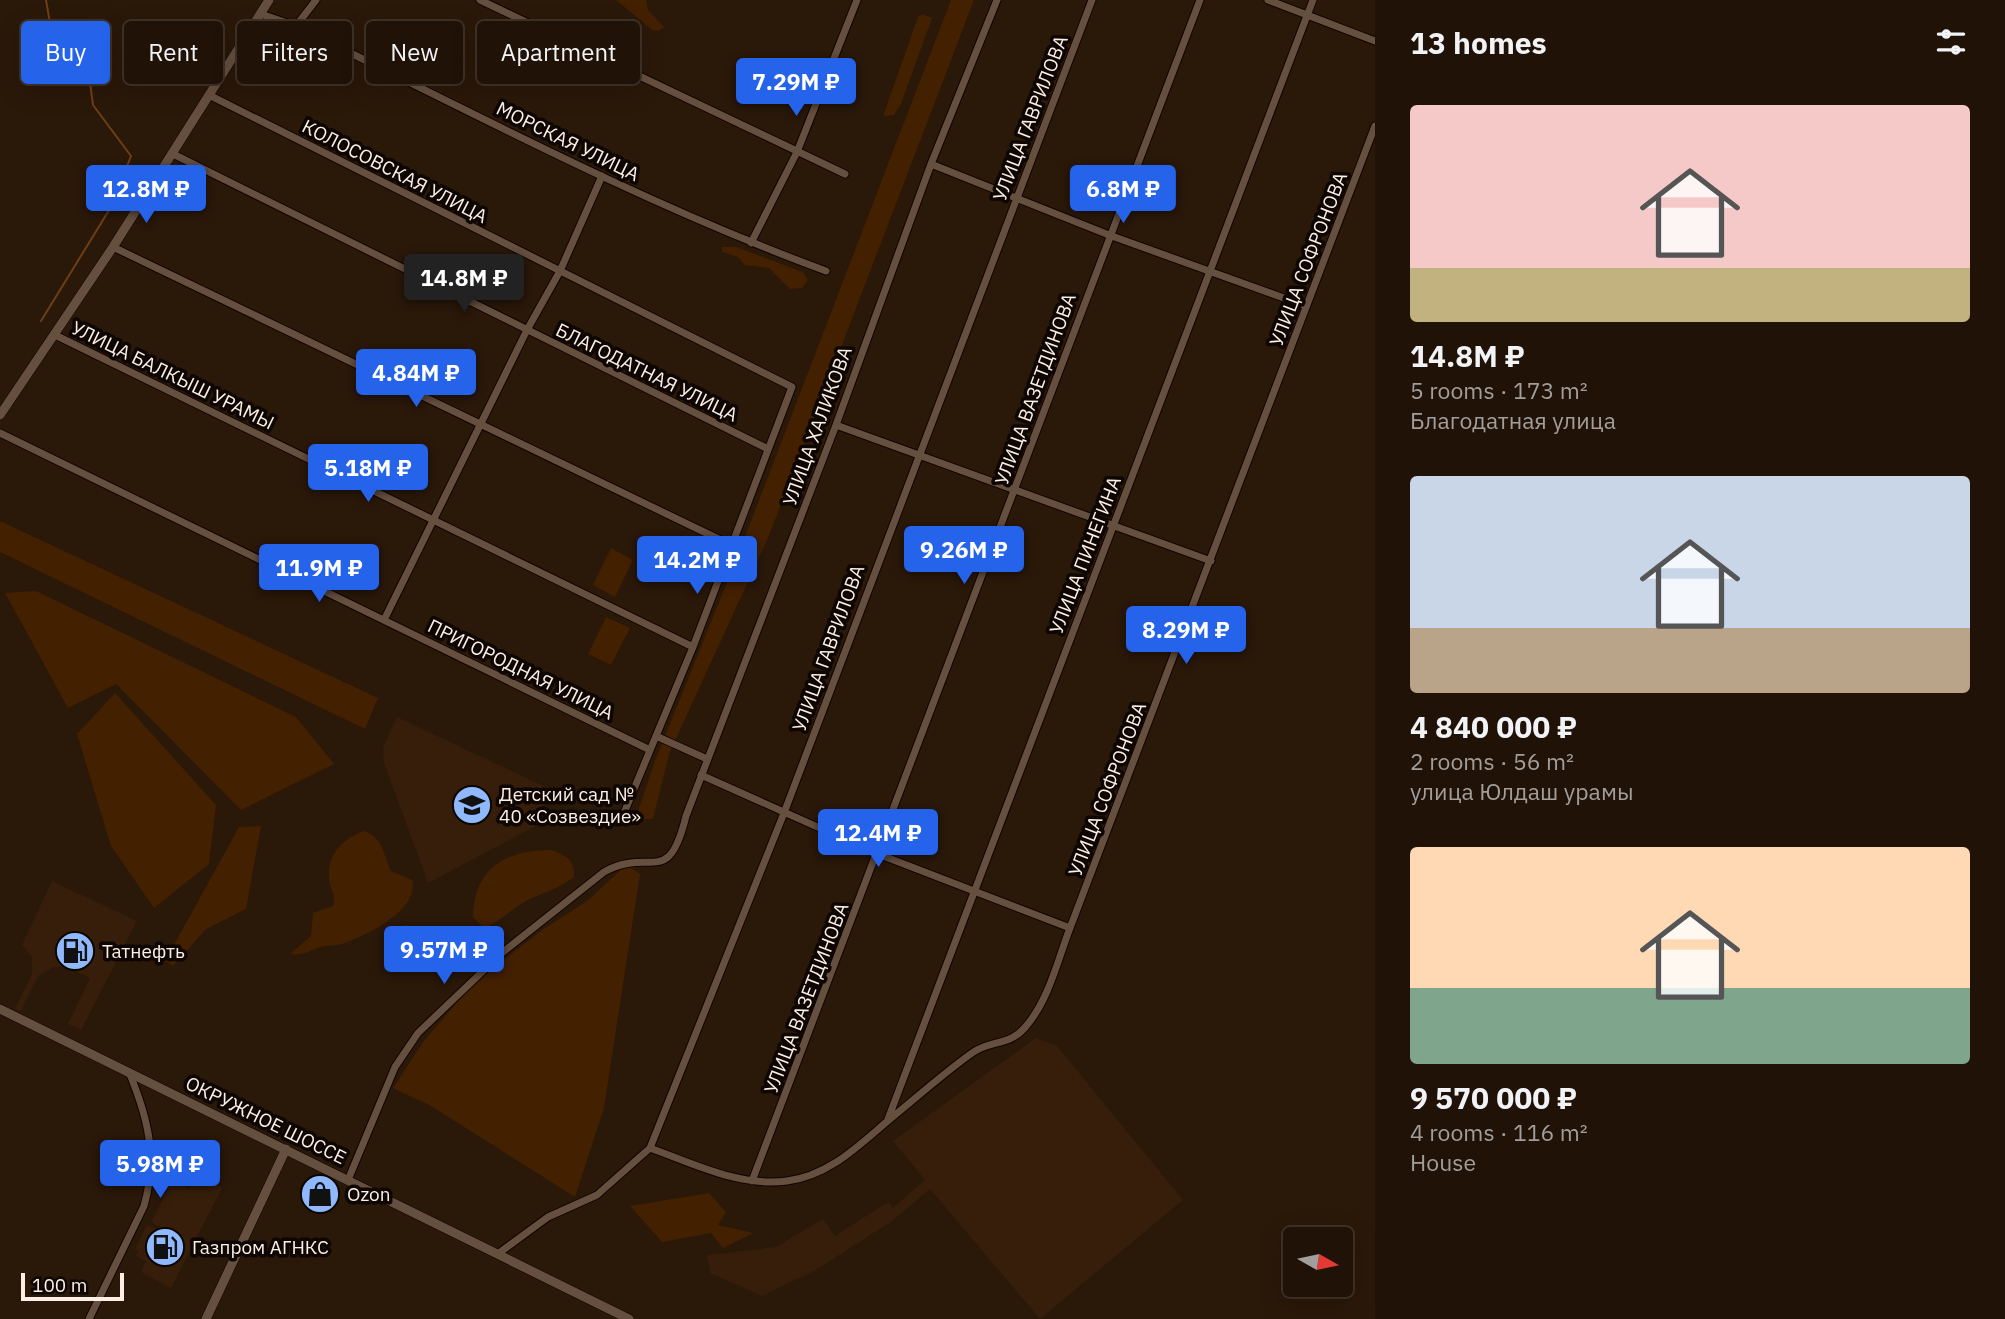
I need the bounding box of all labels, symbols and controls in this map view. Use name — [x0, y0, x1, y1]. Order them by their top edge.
chip: Buy — [21, 21, 110, 84]
chip: Rent — [124, 21, 223, 84]
chip: Filters — [237, 21, 352, 84]
chip: New — [366, 21, 463, 84]
chip: Apartment — [477, 21, 640, 84]
text: 13 homes — [1410, 23, 1547, 62]
icon: filters — [1932, 23, 1970, 61]
street label: УЛИЦА ГАВРИЛОВА — [987, 32, 1073, 204]
pin: 7.29M ₽ — [731, 58, 861, 118]
text: 7.29M ₽ — [752, 66, 840, 96]
street label: МОРСКАЯ УЛИЦА — [492, 96, 644, 186]
street label: КОЛОСОВСКАЯ УЛИЦА — [298, 114, 492, 228]
icon: home — [1627, 150, 1753, 276]
pin: 12.8M ₽ — [81, 166, 211, 225]
pin: 6.8M ₽ — [1066, 166, 1180, 225]
street label: УЛИЦА СОФРОНОВА — [1264, 169, 1352, 349]
text: 12.8M ₽ — [102, 173, 190, 203]
text: 6.8M ₽ — [1086, 173, 1160, 203]
pin: 14.8M ₽ — [399, 254, 529, 314]
text: 14.8M ₽ — [420, 262, 508, 292]
street label: УЛИЦА ВАЗЕТДИНОВА — [989, 290, 1081, 488]
street label: УЛИЦА БАЛКЫШ УРАМЫ — [68, 315, 278, 435]
street label: БЛАГОДАТНАЯ УЛИЦА — [552, 317, 742, 427]
text: 14.8M ₽ — [1410, 336, 1525, 375]
street label: УЛИЦА ХАЛИКОВА — [777, 343, 857, 509]
pin: 4.84M ₽ — [351, 350, 481, 409]
text: 4.84M ₽ — [372, 357, 460, 387]
text: 5 rooms · 173 m² — [1410, 375, 1588, 405]
text: Благодатная улица — [1410, 405, 1616, 435]
pin: 5.18M ₽ — [303, 444, 433, 504]
text: 5.18M ₽ — [324, 452, 412, 482]
street label: УЛИЦА ПИНЕГИНА — [1044, 473, 1126, 637]
icon: home — [1627, 521, 1753, 647]
pin: 9.26M ₽ — [899, 526, 1029, 586]
text: 9.26M ₽ — [920, 534, 1008, 564]
pin: 14.2M ₽ — [632, 536, 762, 596]
pin: 11.9M ₽ — [254, 544, 384, 604]
text: 14.2M ₽ — [653, 544, 741, 574]
text: 11.9M ₽ — [275, 552, 363, 582]
street label: УЛИЦА ГАВРИЛОВА — [787, 561, 869, 735]
pin: 8.29M ₽ — [1121, 606, 1251, 666]
street label: ПРИГОРОДНАЯ УЛИЦА — [424, 614, 618, 724]
text: 8.29M ₽ — [1142, 614, 1230, 644]
street label: УЛИЦА СОФРОНОВА — [1063, 699, 1151, 879]
text: 4 840 000 ₽ — [1410, 707, 1577, 746]
text: 2 rooms · 56 m² — [1410, 746, 1574, 776]
text: улица Юлдаш урамы — [1410, 776, 1634, 806]
place label: Детский сад № 40 «Созвездие» — [499, 782, 641, 828]
school or university icon: Детский сад № 40 «Созвездие» — [451, 784, 493, 826]
pin: 12.4M ₽ — [813, 810, 943, 869]
text: 12.4M ₽ — [834, 817, 922, 847]
icon: home — [1627, 892, 1753, 1018]
street label: УЛИЦА ВАЗЕТДИНОВА — [758, 899, 854, 1097]
pin: 9.57M ₽ — [379, 926, 509, 986]
fuel station icon: Татнефть — [54, 930, 96, 972]
text: 9.57M ₽ — [400, 934, 488, 964]
place label: Татнефть — [102, 939, 185, 963]
street label: ОКРУЖНОЕ ШОССЕ — [182, 1071, 350, 1169]
text: 9 570 000 ₽ — [1410, 1078, 1577, 1117]
text: 4 rooms · 116 m² — [1410, 1117, 1588, 1147]
pin: 5.98M ₽ — [95, 1140, 225, 1200]
text: House — [1410, 1147, 1476, 1177]
text: 5.98M ₽ — [116, 1148, 204, 1178]
shop icon: Ozon — [299, 1173, 341, 1215]
place label: Ozon — [347, 1182, 391, 1206]
fuel station icon: Газпром АГНКС — [144, 1226, 186, 1268]
north arrow — [1283, 1227, 1353, 1297]
map controls — [1283, 1227, 1353, 1297]
place label: Газпром АГНКС — [192, 1235, 329, 1259]
scale bar — [21, 1270, 124, 1302]
text: 100 m — [32, 1273, 87, 1297]

